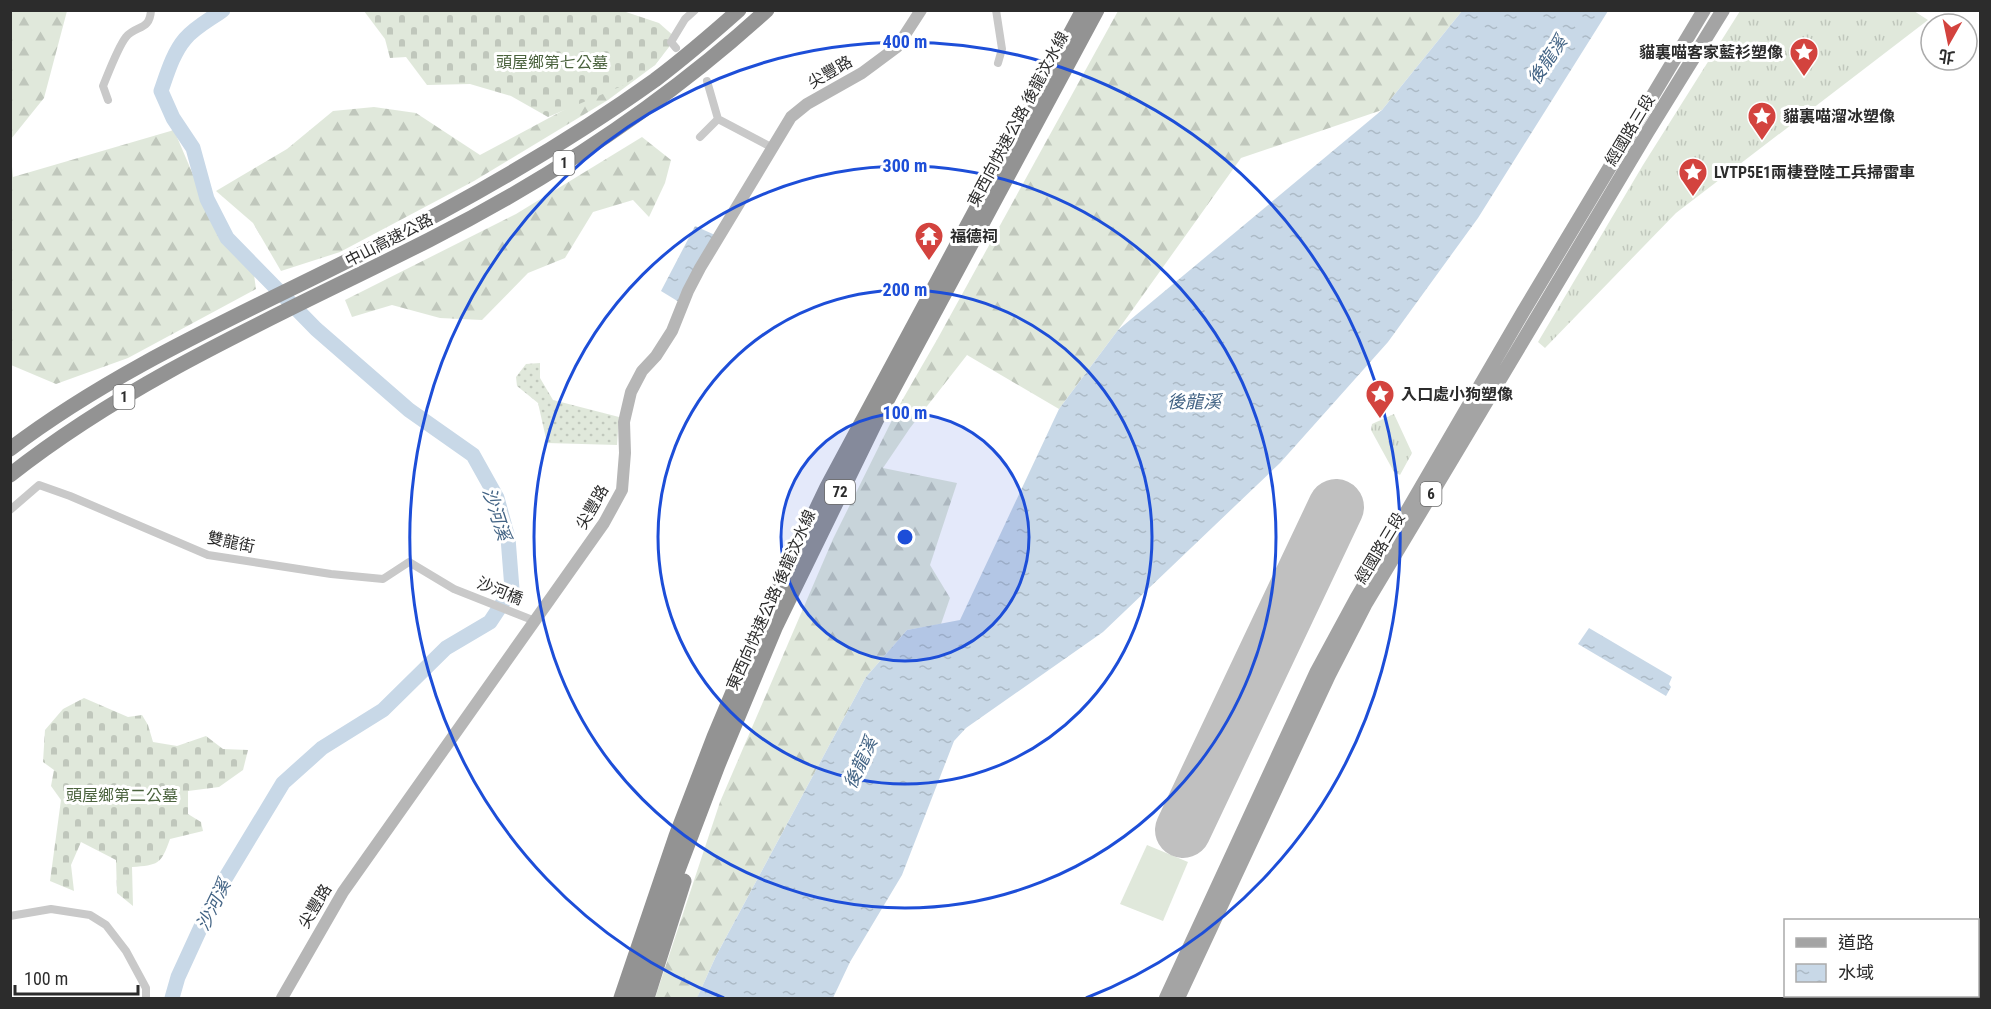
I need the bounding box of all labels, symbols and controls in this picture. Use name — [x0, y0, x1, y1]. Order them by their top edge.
north arrow — [1919, 12, 1979, 72]
street label: 東西向快速公路 後龍汶水線 — [964, 28, 1072, 210]
water label: 後龍溪 — [1523, 29, 1572, 88]
text: 400 m — [883, 31, 927, 52]
place icon: 貓裏喵客家藍衫塑像 — [1788, 36, 1820, 78]
place label: 貓裏喵客家藍衫塑像 — [1639, 43, 1783, 62]
text: 北 — [1937, 46, 1956, 67]
street label: 尖豐路 — [804, 52, 856, 92]
park label: 頭屋鄉第七公墓 — [496, 53, 608, 72]
street label: 經國路三段 — [1601, 91, 1659, 169]
place icon: 貓裏喵溜冰塑像 — [1746, 100, 1778, 142]
place label: 貓裏喵溜冰塑像 — [1783, 107, 1895, 126]
road number: 1 — [554, 151, 574, 175]
text: 300 m — [883, 155, 927, 176]
place icon: LVTP5E1兩棲登陸工兵掃雷車 — [1677, 156, 1709, 198]
place label: LVTP5E1兩棲登陸工兵掃雷車 — [1714, 163, 1915, 182]
street label: 中山高速公路 — [342, 210, 436, 270]
temple icon: 福德祠 — [913, 220, 945, 262]
place label: 福德祠 — [950, 227, 998, 246]
text: 200 m — [883, 279, 927, 300]
place icon: 入口處小狗塑像 — [1364, 378, 1396, 420]
road number: 1 — [114, 385, 134, 409]
place label: 入口處小狗塑像 — [1401, 385, 1513, 404]
water label: 後龍溪 — [1167, 391, 1224, 412]
text: 100 m — [883, 402, 927, 423]
road number: 72 — [825, 480, 855, 504]
street label: 尖豐路 — [572, 481, 612, 533]
road number: 6 — [1420, 482, 1442, 506]
water label: 沙河溪 — [479, 485, 516, 546]
street label: 東西向快速公路 後龍汶水線 — [723, 507, 819, 693]
street label: 經國路三段 — [1351, 509, 1409, 587]
centre of rings — [895, 527, 915, 547]
street label: 雙龍街 — [206, 528, 256, 556]
street label: 沙河橋 — [474, 573, 526, 609]
water label: 後龍溪 — [839, 731, 882, 792]
park label: 頭屋鄉第二公墓 — [66, 786, 178, 805]
water label: 沙河溪 — [192, 873, 236, 934]
street label: 尖豐路 — [294, 881, 336, 931]
legend — [1784, 919, 1979, 997]
text: 道路 — [1838, 932, 1874, 953]
scale bar — [15, 958, 138, 996]
text: 水域 — [1838, 962, 1874, 983]
text: 100 m — [24, 968, 68, 989]

